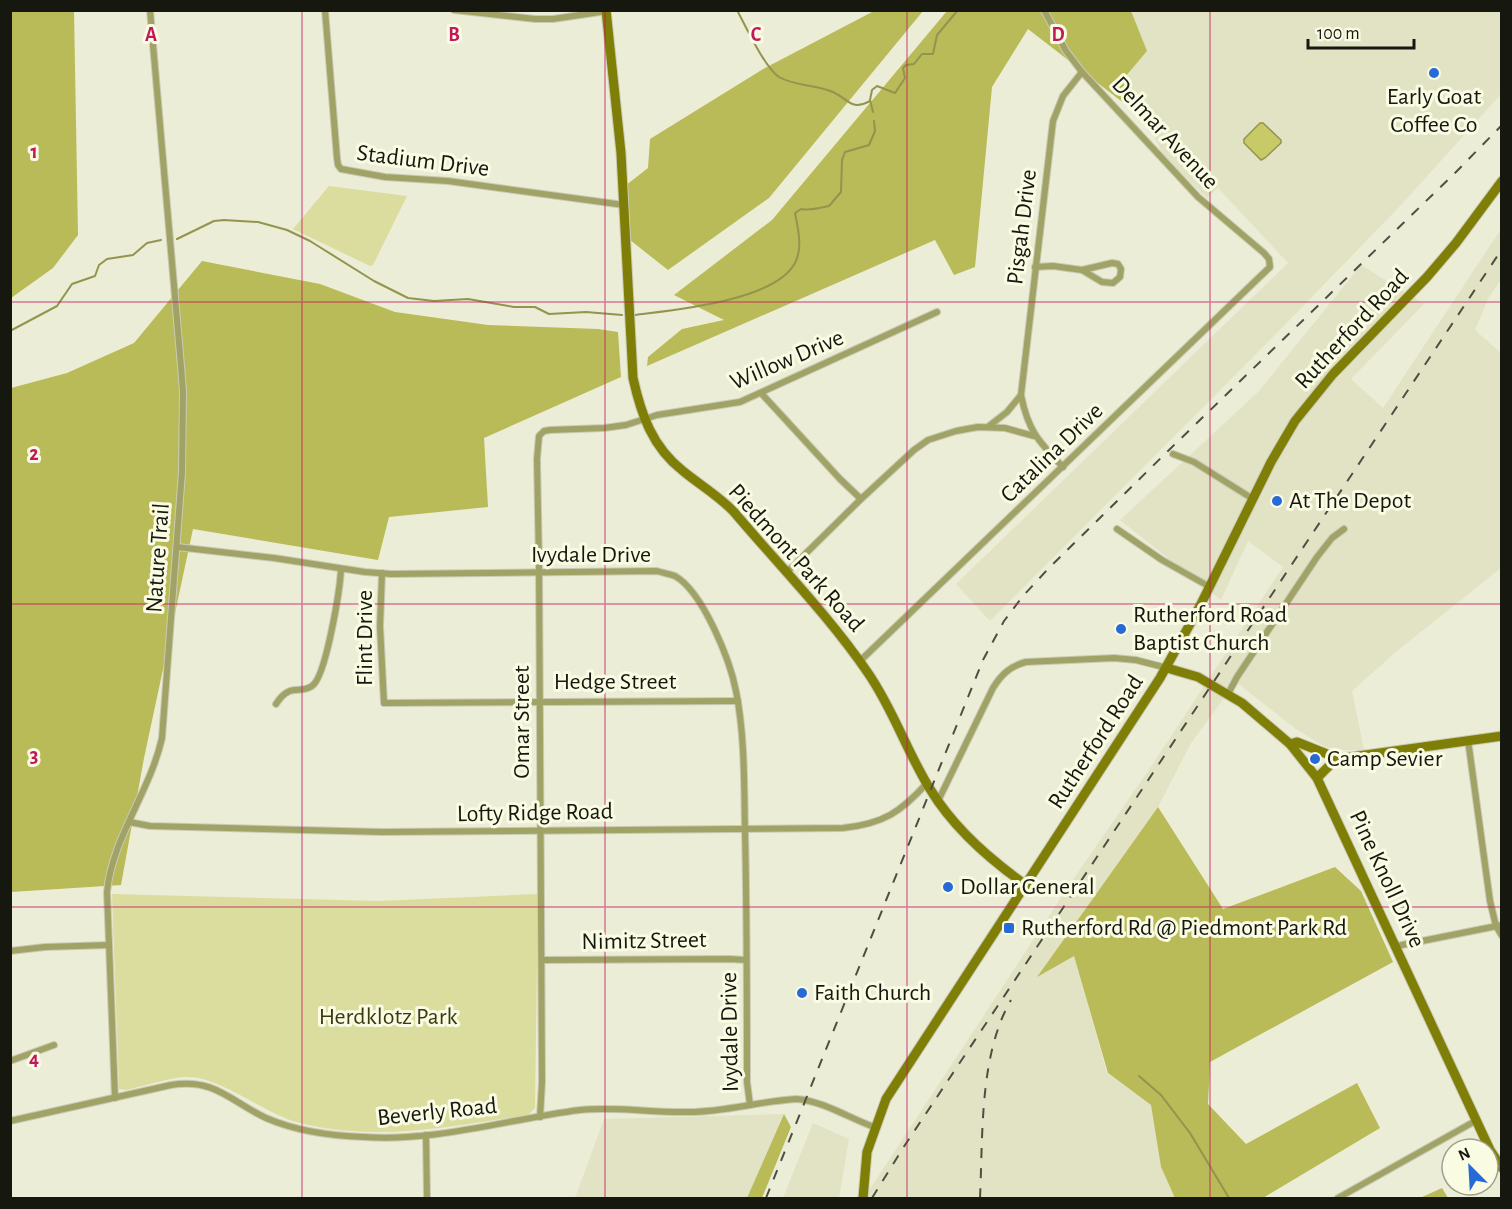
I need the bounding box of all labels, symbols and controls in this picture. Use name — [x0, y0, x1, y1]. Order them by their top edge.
scale bar — [1308, 12, 1414, 50]
text: A — [145, 25, 157, 45]
text: B — [448, 25, 460, 45]
text: C — [751, 25, 762, 45]
text: D — [1051, 25, 1065, 45]
text: 100 m — [1317, 25, 1360, 43]
marker: Early Goat Coffee Co — [1427, 66, 1441, 80]
street label: Delmar Avenue — [1107, 72, 1223, 194]
place label: Early Goat Coffee Co — [1387, 85, 1481, 137]
street label: Stadium Drive — [355, 141, 491, 181]
text: 1 — [30, 142, 38, 162]
street label: Pisgah Drive — [1003, 168, 1041, 286]
street label: Rutherford Road — [1291, 264, 1413, 394]
street label: Willow Drive — [727, 325, 847, 395]
street label: Catalina Drive — [996, 399, 1108, 507]
text: 2 — [29, 444, 39, 464]
street label: Piedmont Park Road — [724, 479, 868, 637]
place label: At The Depot — [1289, 489, 1412, 513]
marker: At The Depot — [1270, 494, 1284, 508]
street label: Nature Trail — [142, 502, 174, 614]
street label: Ivydale Drive — [531, 543, 651, 567]
street label: Flint Drive — [353, 590, 377, 686]
place label: Rutherford Road Baptist Church — [1133, 603, 1287, 655]
marker: Rutherford Road Baptist Church — [1114, 622, 1128, 636]
street label: Omar Street — [510, 665, 534, 779]
street label: Hedge Street — [554, 670, 677, 694]
street label: Rutherford Road — [1044, 671, 1148, 813]
text: 3 — [30, 746, 38, 766]
place label: Camp Sevier — [1327, 747, 1443, 771]
marker: Camp Sevier — [1308, 752, 1322, 766]
street label: Lofty Ridge Road — [457, 800, 613, 826]
street label: Pine Knoll Drive — [1345, 807, 1429, 951]
place label: Dollar General — [960, 875, 1095, 899]
marker: Dollar General — [941, 880, 955, 894]
place label: Rutherford Rd @ Piedmont Park Rd — [1021, 916, 1347, 940]
marker: Rutherford Rd @ Piedmont Park Rd — [1002, 921, 1016, 935]
street label: Nimitz Street — [581, 928, 707, 954]
street label: Ivydale Drive — [717, 972, 743, 1092]
place label: Faith Church — [814, 981, 931, 1005]
marker: Faith Church — [795, 986, 809, 1000]
park label: Herdklotz Park — [319, 1005, 457, 1029]
text: 4 — [29, 1049, 39, 1069]
street label: Beverly Road — [376, 1094, 498, 1130]
north arrow — [1440, 1137, 1500, 1197]
text: N — [1456, 1145, 1473, 1164]

